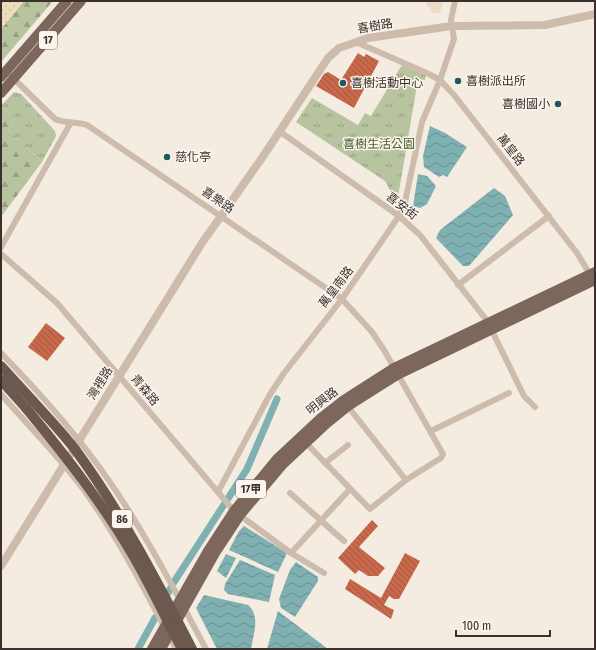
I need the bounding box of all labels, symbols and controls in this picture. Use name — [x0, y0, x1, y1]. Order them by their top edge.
street label: 喜樹路 — [356, 16, 394, 36]
road number: 17 — [39, 31, 57, 49]
place label: 喜樹派出所 — [466, 74, 526, 88]
place label: 喜樹活動中心 — [351, 76, 423, 90]
marker: 喜樹派出所 — [453, 76, 463, 86]
marker: 喜樹活動中心 — [338, 78, 348, 88]
place label: 喜樹國小 — [502, 97, 550, 111]
marker: 喜樹國小 — [553, 99, 563, 109]
street label: 萬皇路 — [494, 132, 528, 168]
park label: 喜樹生活公園 — [343, 137, 415, 151]
place label: 慈化亭 — [175, 150, 211, 164]
marker: 慈化亭 — [162, 152, 172, 162]
street label: 喜樂路 — [199, 184, 237, 216]
street label: 喜安街 — [384, 189, 420, 223]
street label: 萬皇南路 — [316, 264, 356, 310]
street label: 灣裡路 — [85, 364, 115, 402]
street label: 青森路 — [128, 372, 162, 408]
street label: 明興路 — [304, 384, 340, 418]
road number: 17甲 — [236, 480, 266, 498]
road number: 86 — [112, 510, 132, 528]
scale bar — [456, 612, 550, 638]
text: 100 m — [462, 619, 491, 633]

